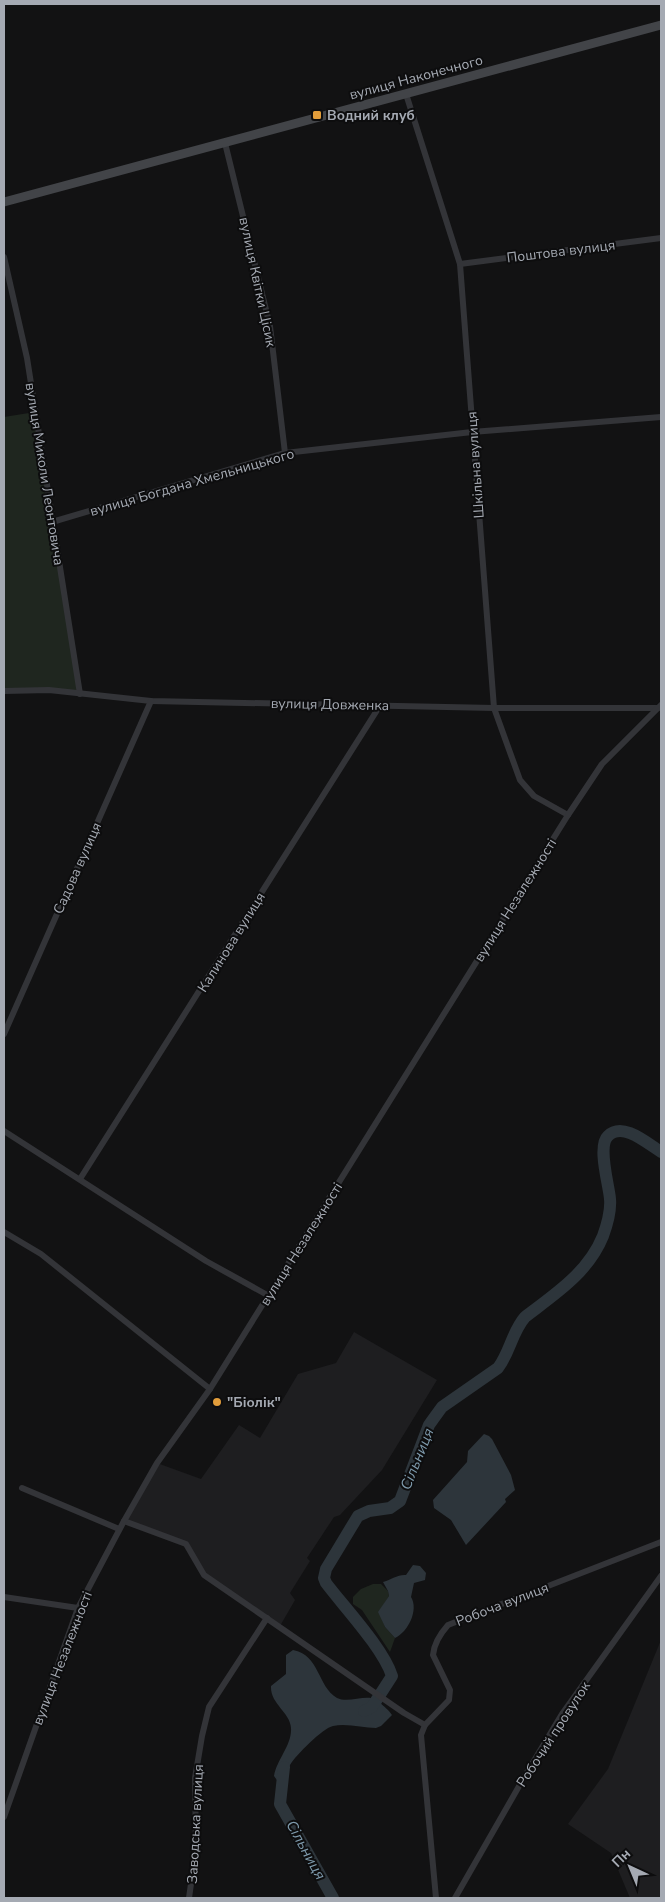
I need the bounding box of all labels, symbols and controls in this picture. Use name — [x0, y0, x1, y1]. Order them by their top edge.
street label: вулиця Наконечного — [347, 50, 485, 104]
place label: Водний клуб — [327, 106, 415, 125]
marker: Водний клуб — [311, 109, 323, 121]
street label: вулиця Квітки Цісик — [234, 215, 281, 349]
street label: Поштова вулиця — [506, 235, 616, 268]
street label: вулиця Миколи Леонтовича — [21, 381, 68, 567]
street label: Шкільна вулиця — [462, 411, 489, 519]
street label: вулиця Богдана Хмельницького — [88, 444, 297, 521]
street label: вулиця Довженка — [271, 694, 389, 715]
street label: Садова вулиця — [49, 819, 106, 917]
street label: вулиця Незалежності — [470, 835, 561, 966]
street label: Калинова вулиця — [193, 889, 270, 996]
street label: вулиця Незалежності — [256, 1179, 347, 1310]
place label: "Біолік" — [227, 1393, 281, 1412]
marker: "Біолік" — [211, 1396, 223, 1408]
water label: Сільниця — [396, 1425, 438, 1493]
street label: Робоча вулиця — [453, 1578, 551, 1631]
street label: вулиця Незалежності — [28, 1588, 97, 1728]
street label: Робочий провулок — [512, 1677, 595, 1791]
street label: Заводська вулиця — [183, 1764, 208, 1884]
water label: Сільниця — [281, 1817, 331, 1883]
north arrow — [605, 1842, 655, 1892]
text: Пн — [608, 1844, 635, 1872]

